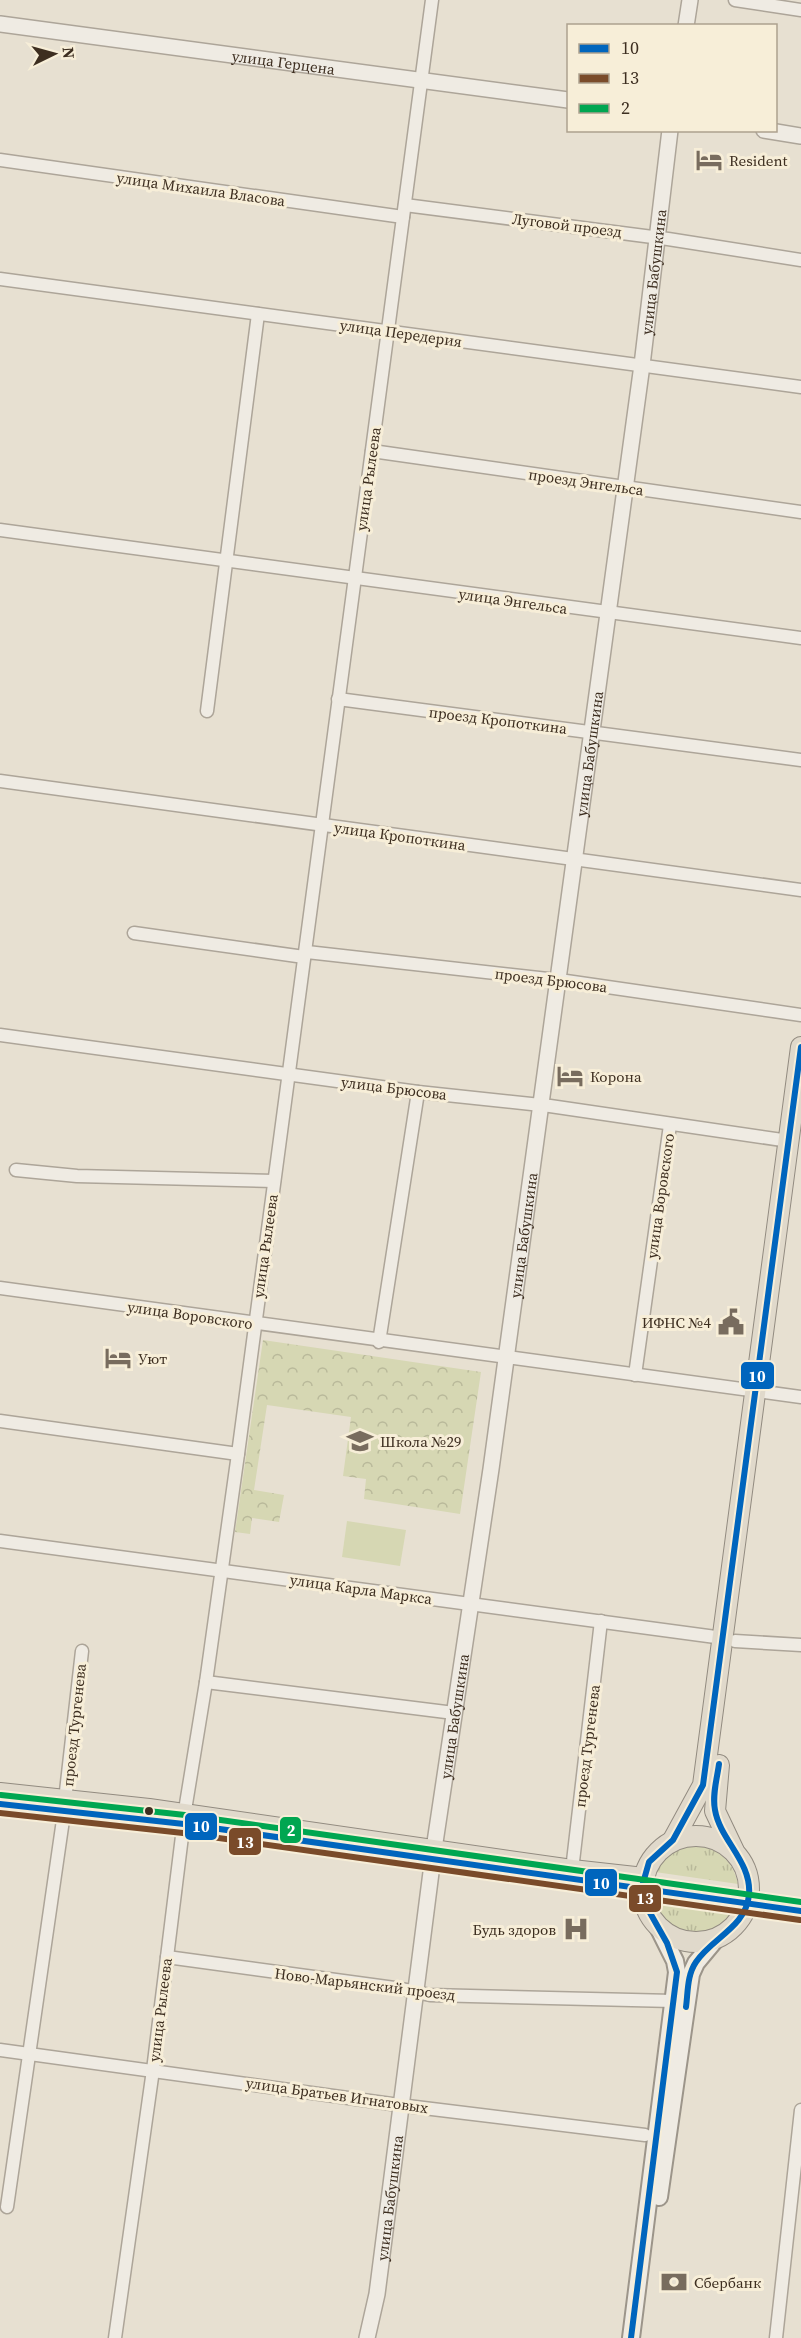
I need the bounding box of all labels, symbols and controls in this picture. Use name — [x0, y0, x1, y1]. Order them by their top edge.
north arrow — [24, 24, 84, 84]
legend — [567, 24, 777, 132]
text: 10 — [621, 35, 639, 60]
street label: улица Герцена — [231, 45, 337, 79]
text: N — [57, 46, 80, 60]
text: 13 — [621, 65, 639, 90]
text: 2 — [621, 95, 630, 120]
hotel icon: Resident — [694, 145, 724, 175]
place label: Resident — [729, 150, 787, 171]
street label: улица Михаила Власова — [115, 167, 287, 211]
street label: Луговой проезд — [511, 208, 624, 242]
street label: улица Бабушкина — [635, 208, 671, 336]
street label: улица Передерия — [339, 314, 463, 352]
street label: улица Рылеева — [350, 425, 386, 532]
street label: проезд Энгельса — [527, 464, 645, 501]
street label: улица Энгельса — [457, 583, 569, 619]
street label: улица Бабушкина — [570, 689, 608, 818]
street label: проезд Кропоткина — [428, 701, 569, 739]
street label: улица Кропоткина — [333, 816, 467, 856]
street label: проезд Брюсова — [494, 963, 609, 997]
hotel icon: Корона — [555, 1061, 585, 1091]
place label: Корона — [590, 1066, 642, 1087]
street label: улица Брюсова — [340, 1071, 448, 1105]
street label: улица Воровского — [641, 1132, 679, 1260]
street label: улица Бабушкина — [504, 1171, 542, 1299]
street label: улица Рылеева — [247, 1192, 283, 1299]
street label: улица Воровского — [126, 1296, 254, 1334]
public building icon: ИФНС №4 — [716, 1307, 746, 1337]
place label: ИФНС №4 — [642, 1312, 711, 1333]
hotel icon: Уют — [103, 1343, 133, 1373]
place label: Уют — [138, 1348, 167, 1369]
line badge: 10 — [740, 1361, 775, 1390]
text: 10 — [748, 1365, 766, 1387]
school or university icon: Школа №29 — [345, 1426, 375, 1456]
place label: Школа №29 — [380, 1431, 462, 1452]
street label: улица Карла Маркса — [289, 1569, 434, 1609]
street label: улица Бабушкина — [434, 1652, 474, 1780]
street label: проезд Тургенева — [57, 1662, 91, 1788]
street label: проезд Тургенева — [569, 1683, 605, 1809]
unlabelled marker — [143, 1805, 155, 1817]
line badge: 10 — [184, 1812, 218, 1841]
text: 10 — [192, 1815, 210, 1837]
line badge: 2 — [279, 1816, 302, 1844]
text: 2 — [287, 1819, 296, 1841]
line badge: 13 — [228, 1827, 262, 1856]
text: 13 — [236, 1831, 254, 1853]
line badge: 10 — [584, 1868, 618, 1897]
text: 10 — [592, 1872, 610, 1894]
line badge: 13 — [628, 1884, 662, 1913]
text: 13 — [636, 1887, 654, 1909]
hospital icon: Будь здоров — [561, 1914, 591, 1944]
place label: Будь здоров — [473, 1919, 556, 1940]
street label: улица Рылеева — [143, 1956, 177, 2063]
street label: Ново-Марьянский проезд — [273, 1962, 457, 2006]
street label: улица Братьев Игнатовых — [245, 2072, 430, 2118]
street label: улица Бабушкина — [371, 2133, 408, 2262]
bank icon: Сбербанк — [659, 2267, 689, 2297]
place label: Сбербанк — [694, 2272, 762, 2293]

